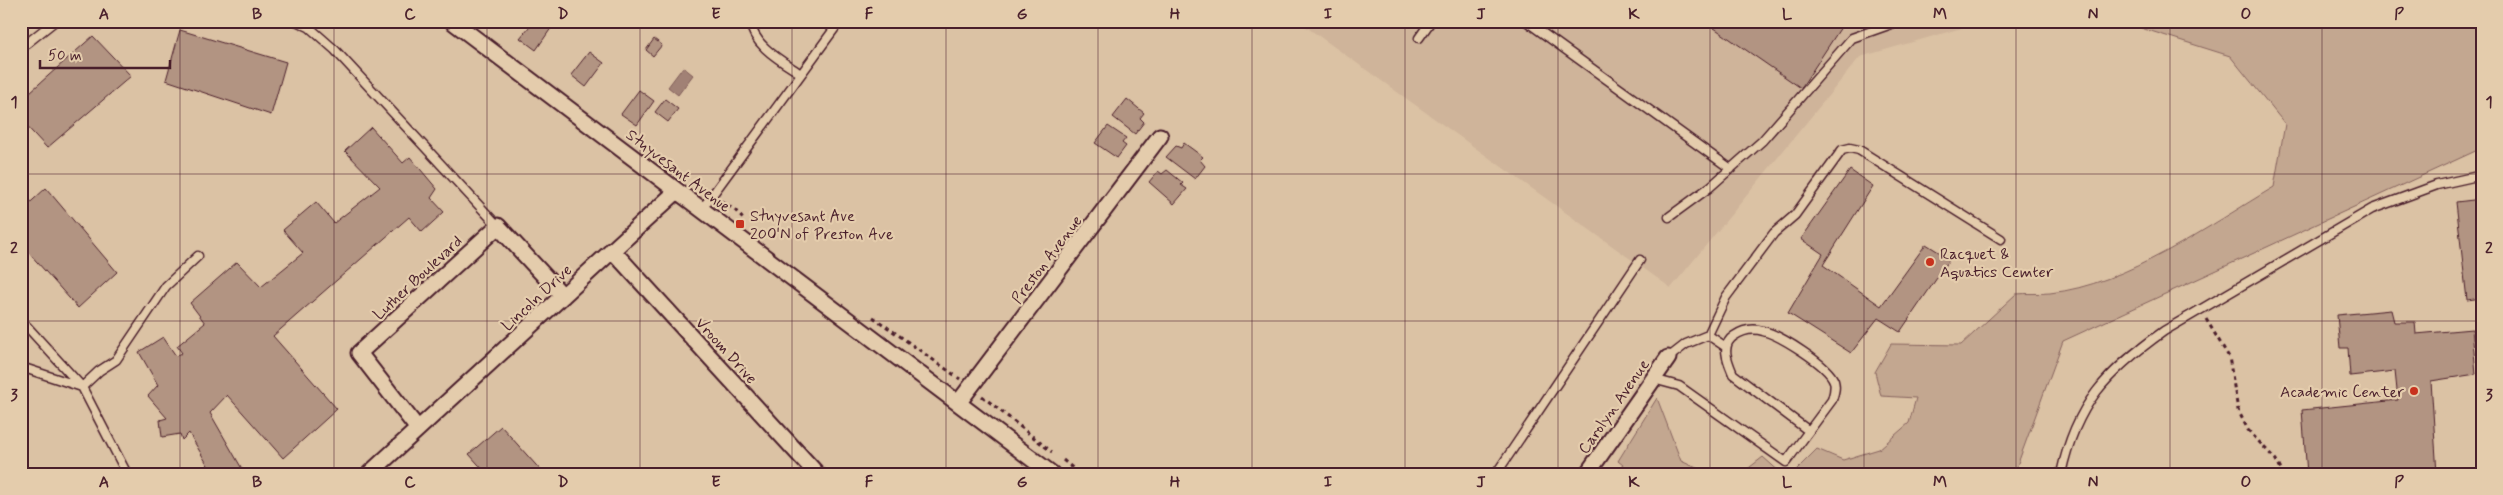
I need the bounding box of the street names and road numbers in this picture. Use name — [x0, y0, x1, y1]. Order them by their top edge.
street label: Stuyvesant Avenue — [621, 125, 735, 218]
street label: Preston Avenue — [1007, 211, 1087, 308]
street label: Luther Boulevard — [369, 231, 467, 325]
street label: Lincoln Drive — [497, 260, 577, 336]
street label: Vroom Drive — [690, 313, 762, 389]
street label: Carolyn Avenue — [1574, 355, 1655, 459]

